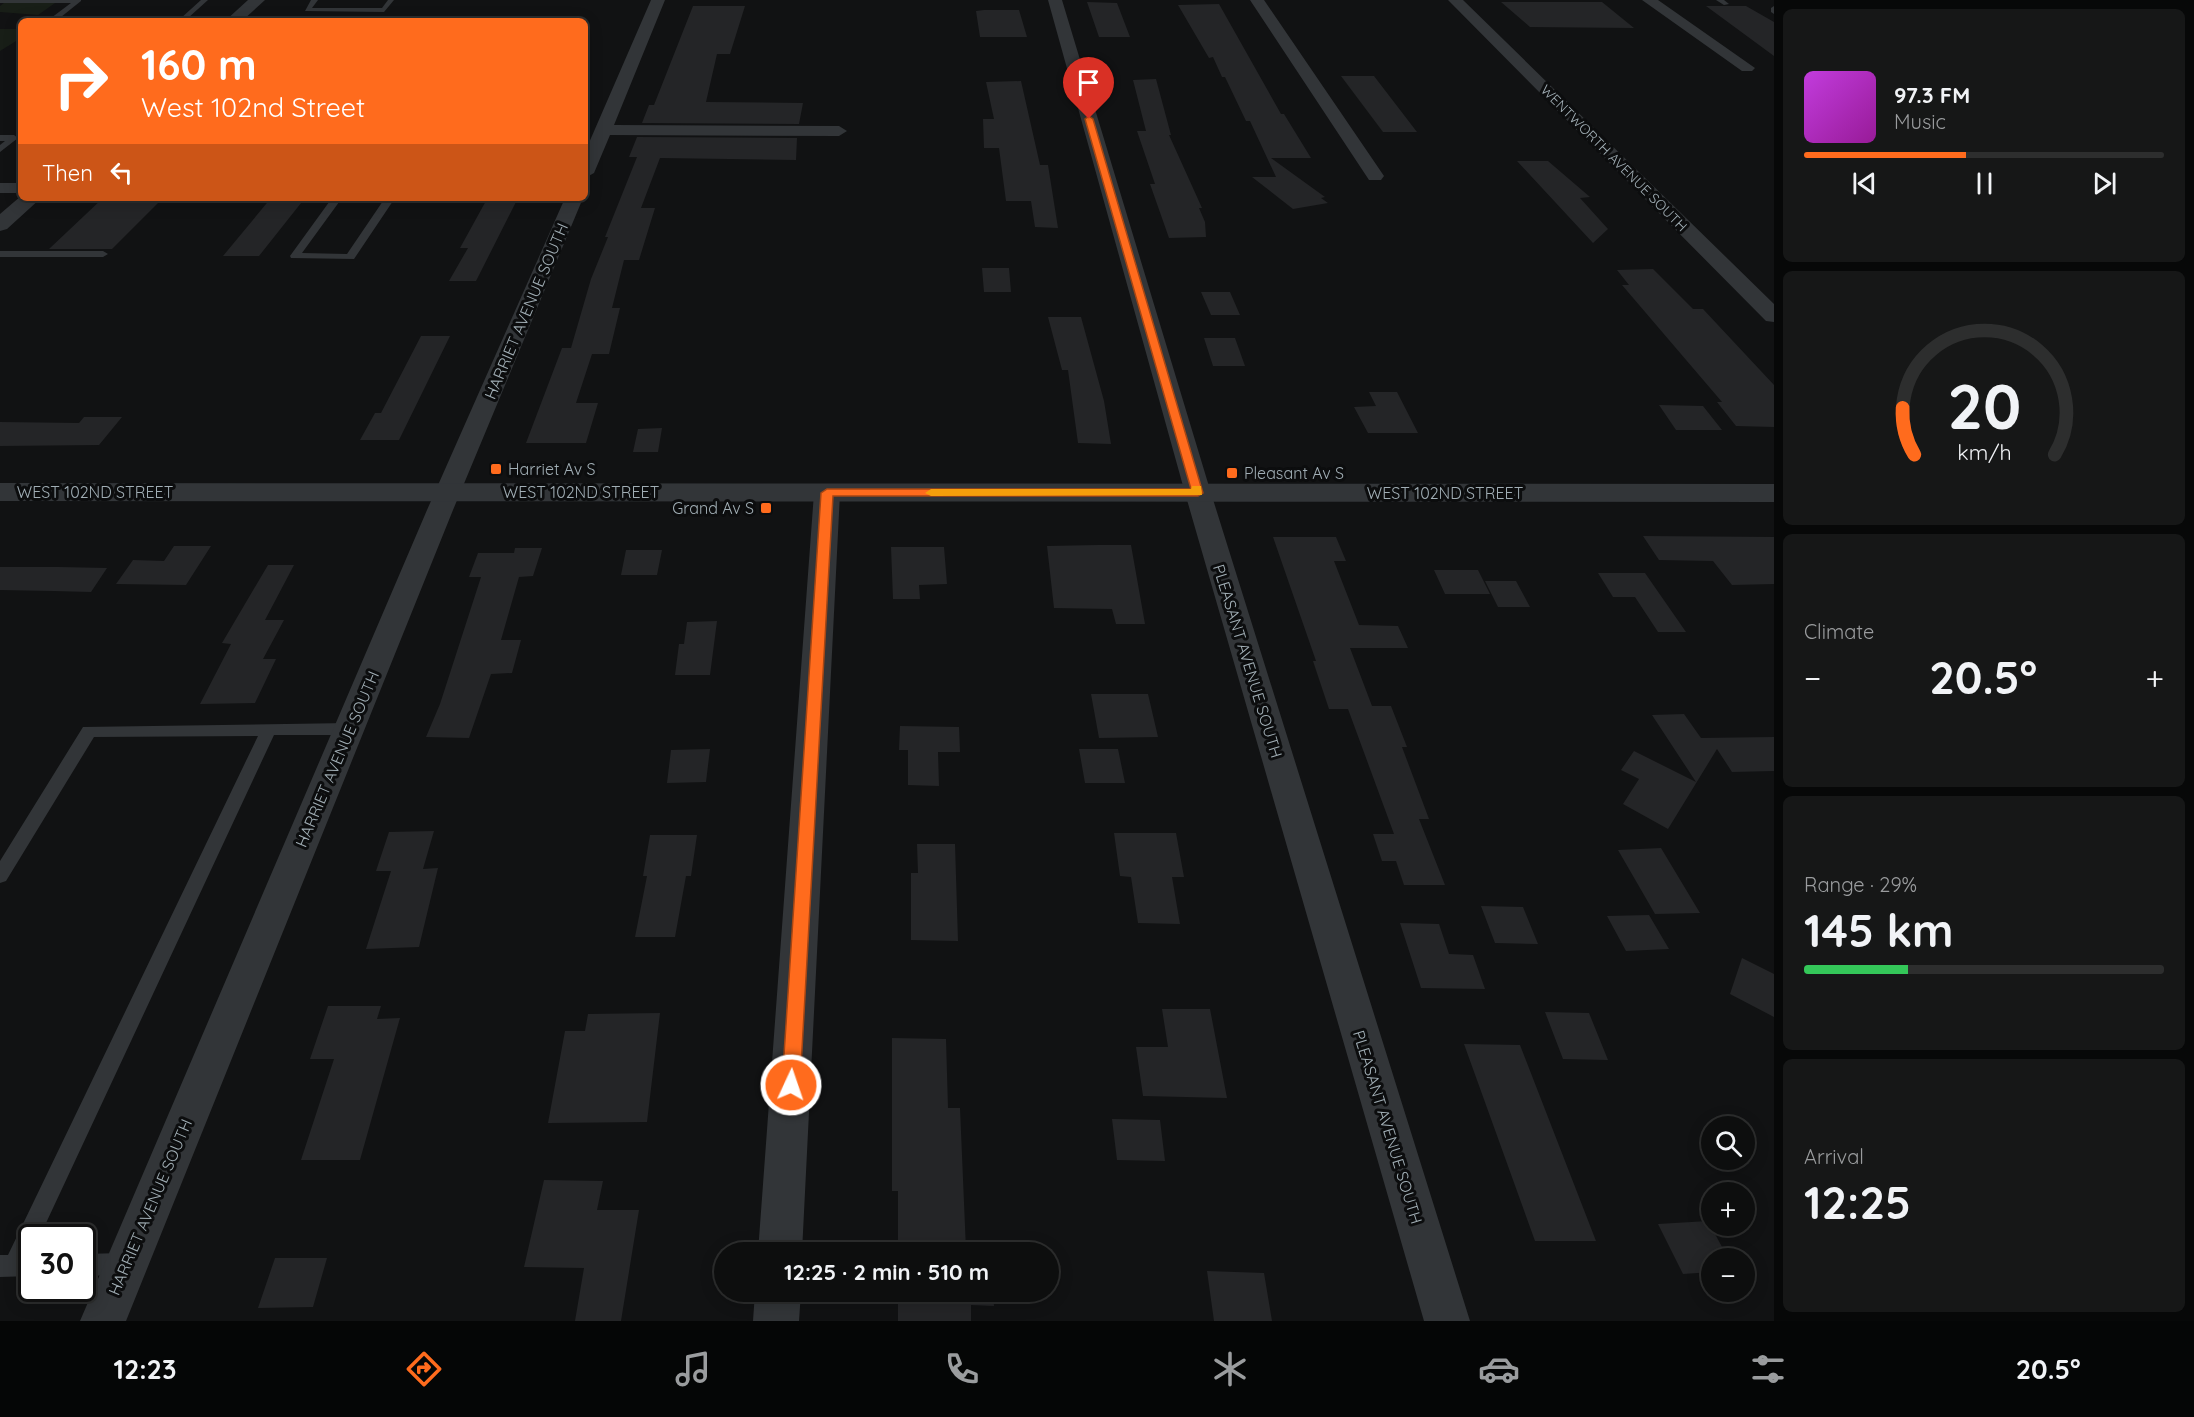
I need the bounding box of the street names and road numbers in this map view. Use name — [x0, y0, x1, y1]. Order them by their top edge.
street label: WENTWORTH AVENUE SOUTH — [1537, 81, 1691, 235]
street label: HARRIET AVENUE SOUTH — [480, 220, 572, 402]
street label: WEST 102ND STREET — [17, 482, 174, 502]
street label: WEST 102ND STREET — [503, 482, 660, 502]
street label: WEST 102ND STREET — [1367, 483, 1524, 503]
street label: PLEASANT AVENUE SOUTH — [1209, 562, 1287, 760]
street label: HARRIET AVENUE SOUTH — [291, 668, 383, 850]
street label: PLEASANT AVENUE SOUTH — [1349, 1028, 1427, 1226]
street label: HARRIET AVENUE SOUTH — [104, 1116, 196, 1298]

